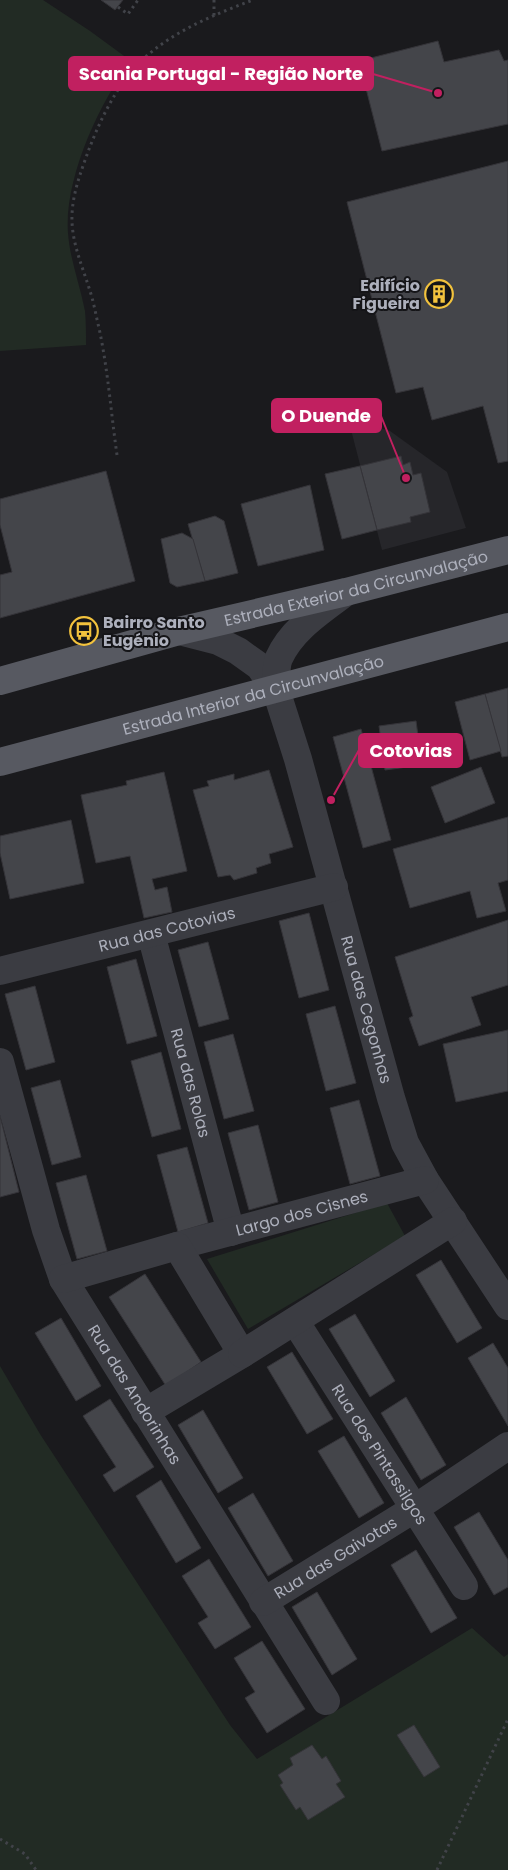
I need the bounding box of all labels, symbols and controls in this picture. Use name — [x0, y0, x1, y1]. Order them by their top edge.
callout: Scania Portugal - Região Norte — [69, 57, 373, 90]
text: Scania Portugal - Região Norte — [79, 61, 363, 86]
place label: Edifício Figueira — [353, 274, 420, 315]
building icon: Edifício Figueira — [424, 279, 454, 309]
callout: O Duende — [272, 399, 381, 432]
text: O Duende — [281, 403, 371, 428]
street label: Estrada Exterior da Circunvalação — [222, 545, 490, 632]
place label: Bairro Santo Eugénio — [103, 611, 205, 652]
bus stop icon: Bairro Santo Eugénio — [69, 616, 99, 646]
street label: Estrada Interior da Circunvalação — [120, 649, 386, 741]
callout: Cotovias — [359, 734, 462, 767]
text: Cotovias — [370, 738, 452, 763]
street label: Rua das Cotovias — [96, 901, 238, 958]
street label: Rua das Cegonhas — [335, 933, 397, 1086]
street label: Rua das Rolas — [165, 1026, 216, 1140]
street label: Largo dos Cisnes — [233, 1185, 370, 1242]
street label: Rua das Andorinhas — [82, 1320, 187, 1469]
street label: Rua dos Pintassilgos — [326, 1380, 433, 1529]
street label: Rua das Gaivotas — [270, 1511, 402, 1605]

